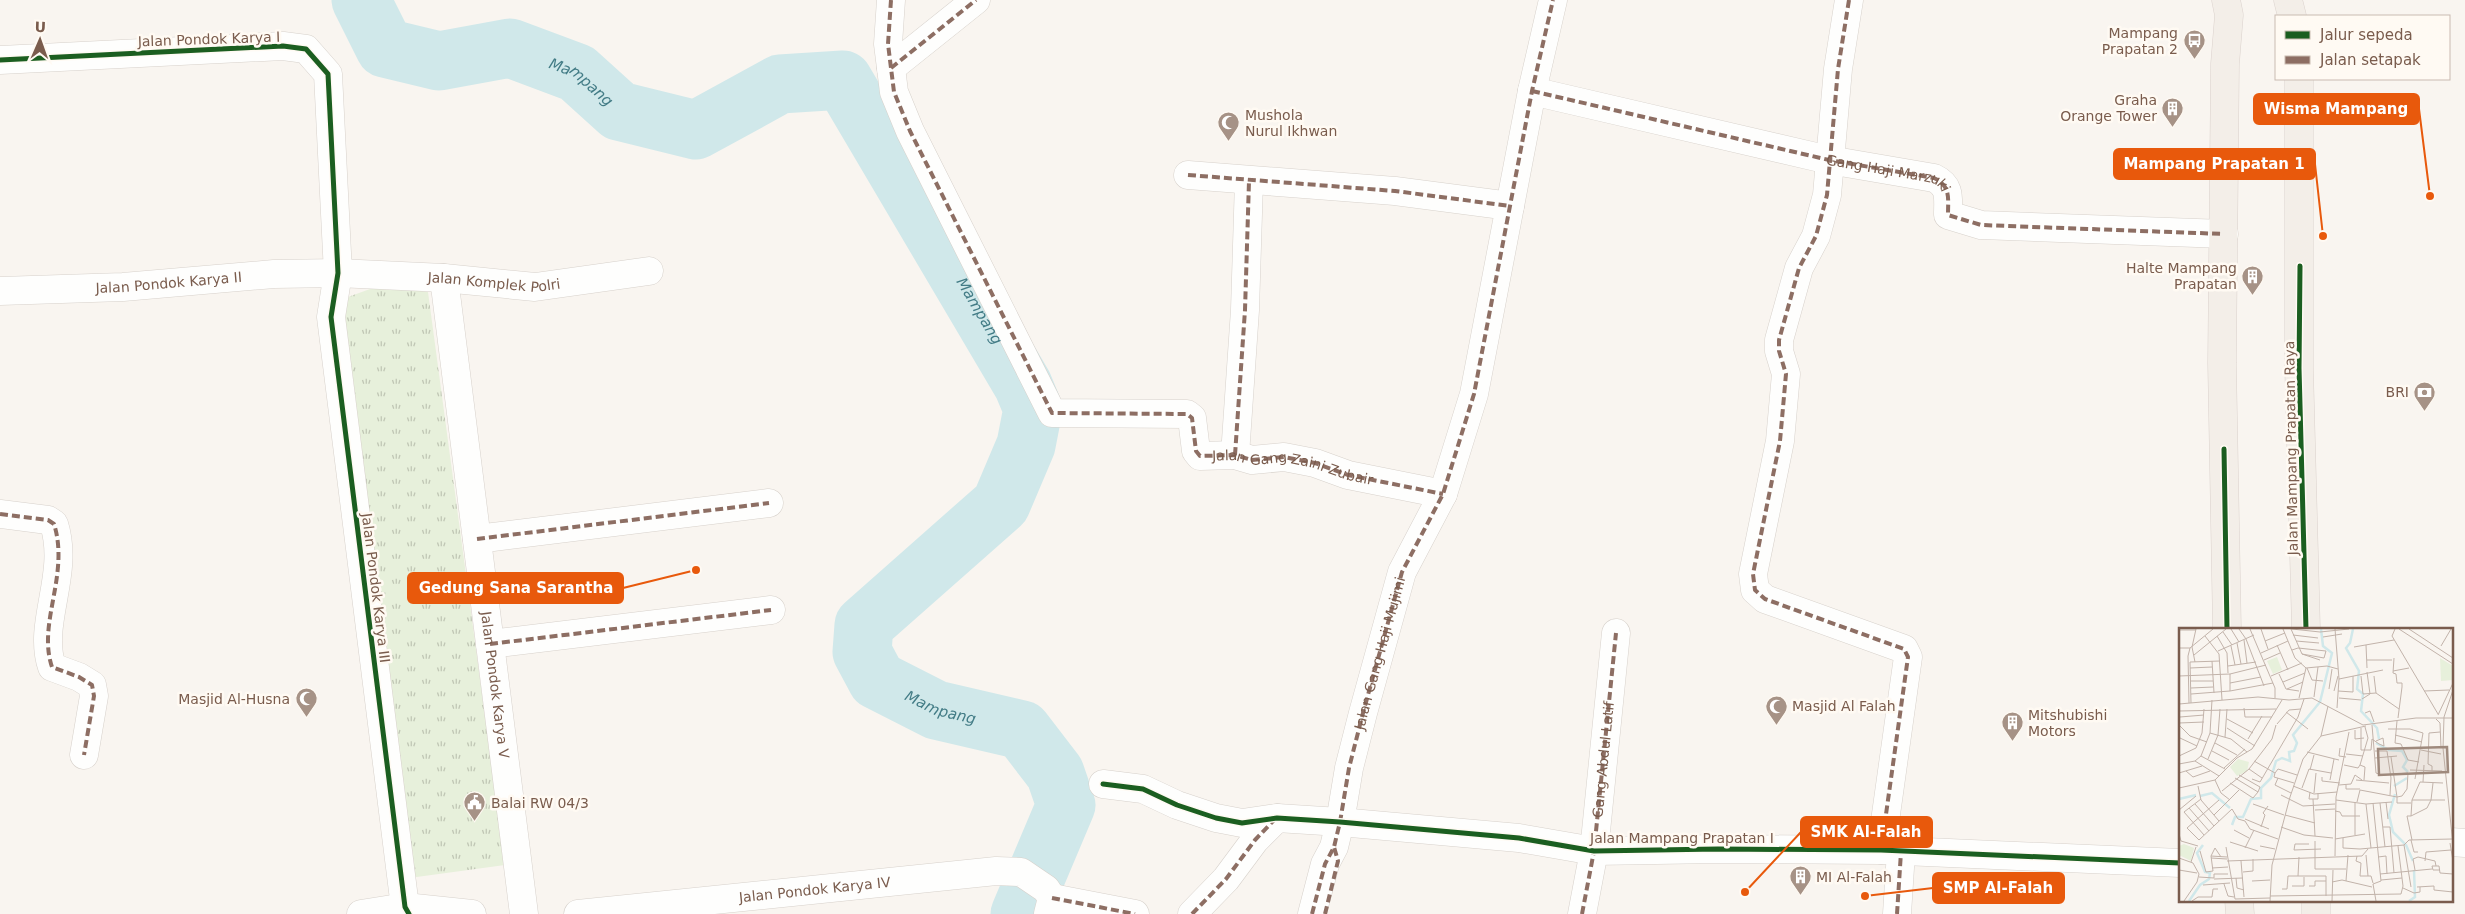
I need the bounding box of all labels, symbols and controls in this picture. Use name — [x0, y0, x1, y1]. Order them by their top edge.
north arrow — [15, 15, 65, 65]
legend — [2275, 15, 2450, 80]
text: U — [34, 19, 46, 35]
place label: Mampang Prapatan 2 — [2102, 25, 2178, 57]
text: Jalur sepeda — [2319, 26, 2413, 44]
street label: Jalan Pondok Karya I — [136, 29, 281, 50]
bus stop icon: Mampang Prapatan 2 — [2182, 29, 2206, 60]
text: Jalan setapak — [2319, 51, 2421, 69]
water label: Mampang — [547, 54, 617, 110]
place label: Graha Orange Tower — [2060, 92, 2157, 124]
callout: Wisma Mampang — [2254, 94, 2419, 124]
building icon: Graha Orange Tower — [2161, 96, 2185, 127]
text: Wisma Mampang — [2264, 100, 2408, 118]
place label: Mushola Nurul Ikhwan — [1245, 107, 1337, 139]
mosque icon: Mushola Nurul Ikhwan — [1217, 111, 1241, 142]
callout: Mampang Prapatan 1 — [2114, 149, 2315, 179]
street label: Gang Haji Marzuki — [1825, 152, 1954, 194]
text: Mampang Prapatan 1 — [2123, 155, 2305, 173]
place label: Halte Mampang Prapatan — [2126, 260, 2237, 292]
building icon: Halte Mampang Prapatan — [2241, 264, 2265, 295]
street label: Jalan Pondok Karya II — [94, 269, 243, 296]
street label: Jalan Komplek Polri — [426, 269, 561, 295]
water label: Mampang — [953, 274, 1006, 348]
street label: Jalan Mampang Prapatan Raya — [2281, 341, 2301, 556]
bank icon: BRI — [2413, 380, 2437, 411]
place label: BRI — [2386, 384, 2409, 400]
street label: Jalan Gang Zaini Zubair — [1211, 447, 1375, 488]
street label: Jalan Pondok Karya III — [359, 511, 393, 664]
callout: Gedung Sana Sarantha — [408, 573, 623, 603]
street label: Jalan Gang Haji Mujimi — [1351, 575, 1408, 732]
text: Gedung Sana Sarantha — [419, 579, 613, 597]
street label: Jalan Pondok Karya V — [478, 609, 512, 760]
inset map — [2179, 628, 2452, 902]
mosque icon: Masjid Al-Husna — [294, 687, 318, 718]
water label: Mampang — [902, 687, 978, 728]
place label: Masjid Al-Husna — [178, 691, 290, 707]
mosque icon: Masjid Al Falah — [1764, 694, 1788, 725]
place label: Masjid Al Falah — [1792, 698, 1896, 714]
street label: Gang Abdul Latif — [1589, 700, 1617, 819]
place label: Mitshubishi Motors — [2028, 707, 2107, 739]
building icon: Mitshubishi Motors — [2000, 711, 2024, 742]
public building icon: Balai RW 04/3 — [463, 791, 487, 822]
place label: Balai RW 04/3 — [491, 795, 589, 811]
callout: SMK Al-Falah — [1801, 817, 1932, 847]
text: SMK Al-Falah — [1811, 823, 1921, 841]
street label: Jalan Mampang Prapatan I — [1589, 830, 1774, 846]
building icon: MI Al-Falah — [1788, 865, 1812, 896]
place label: MI Al-Falah — [1816, 869, 1892, 885]
callout: SMP Al-Falah — [1933, 873, 2064, 903]
street label: Jalan Pondok Karya IV — [737, 874, 892, 906]
text: SMP Al-Falah — [1943, 879, 2053, 897]

